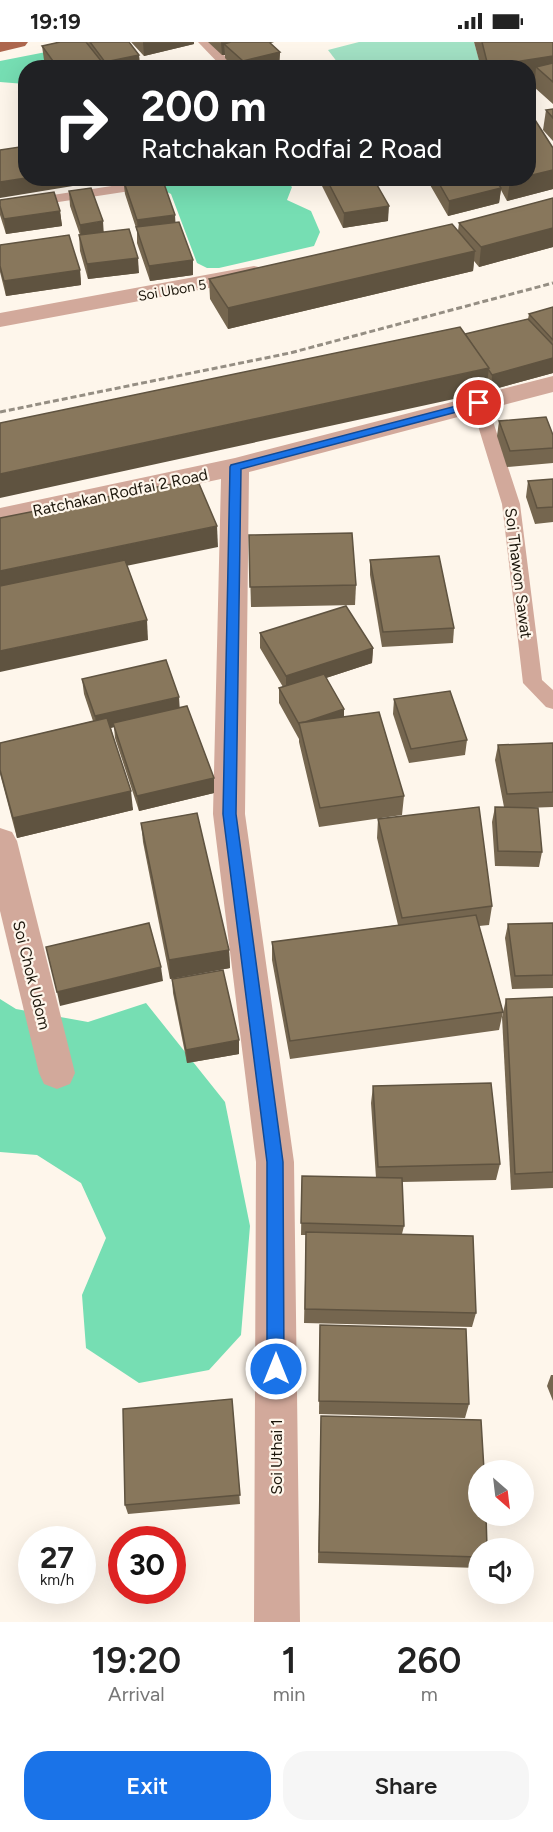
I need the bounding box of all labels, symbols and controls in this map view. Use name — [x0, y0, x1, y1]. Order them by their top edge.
text: 19:19 — [30, 8, 81, 35]
text: 200 m — [141, 81, 266, 132]
icon: right — [42, 84, 120, 162]
text: Ratchakan Rodfai 2 Road — [141, 132, 442, 165]
street label: Soi Ubon 5 — [137, 276, 208, 305]
pin — [453, 377, 504, 428]
icon: arrive — [462, 386, 495, 419]
street label: Ratchakan Rodfai 2 Road — [31, 465, 209, 520]
street label: Soi Thawon Sawat — [501, 507, 536, 639]
street label: Soi Chok Udom — [9, 919, 54, 1032]
position arrow — [244, 1337, 308, 1401]
street label: Soi Uthai 1 — [267, 1419, 286, 1495]
north arrow — [468, 1460, 534, 1526]
map controls — [468, 1460, 534, 1604]
speed limit sign: 30 — [108, 1526, 186, 1604]
button: sound — [468, 1538, 534, 1604]
text: 27 — [40, 1539, 74, 1576]
text: km/h — [40, 1571, 74, 1589]
text: 19:20 — [92, 1639, 181, 1682]
text: 1 — [282, 1639, 297, 1682]
text: 260 — [397, 1639, 461, 1682]
text: Arrival — [108, 1682, 165, 1706]
text: min — [273, 1682, 306, 1706]
text: m — [421, 1682, 438, 1706]
button: Exit — [24, 1751, 271, 1820]
button: Share — [283, 1751, 529, 1820]

